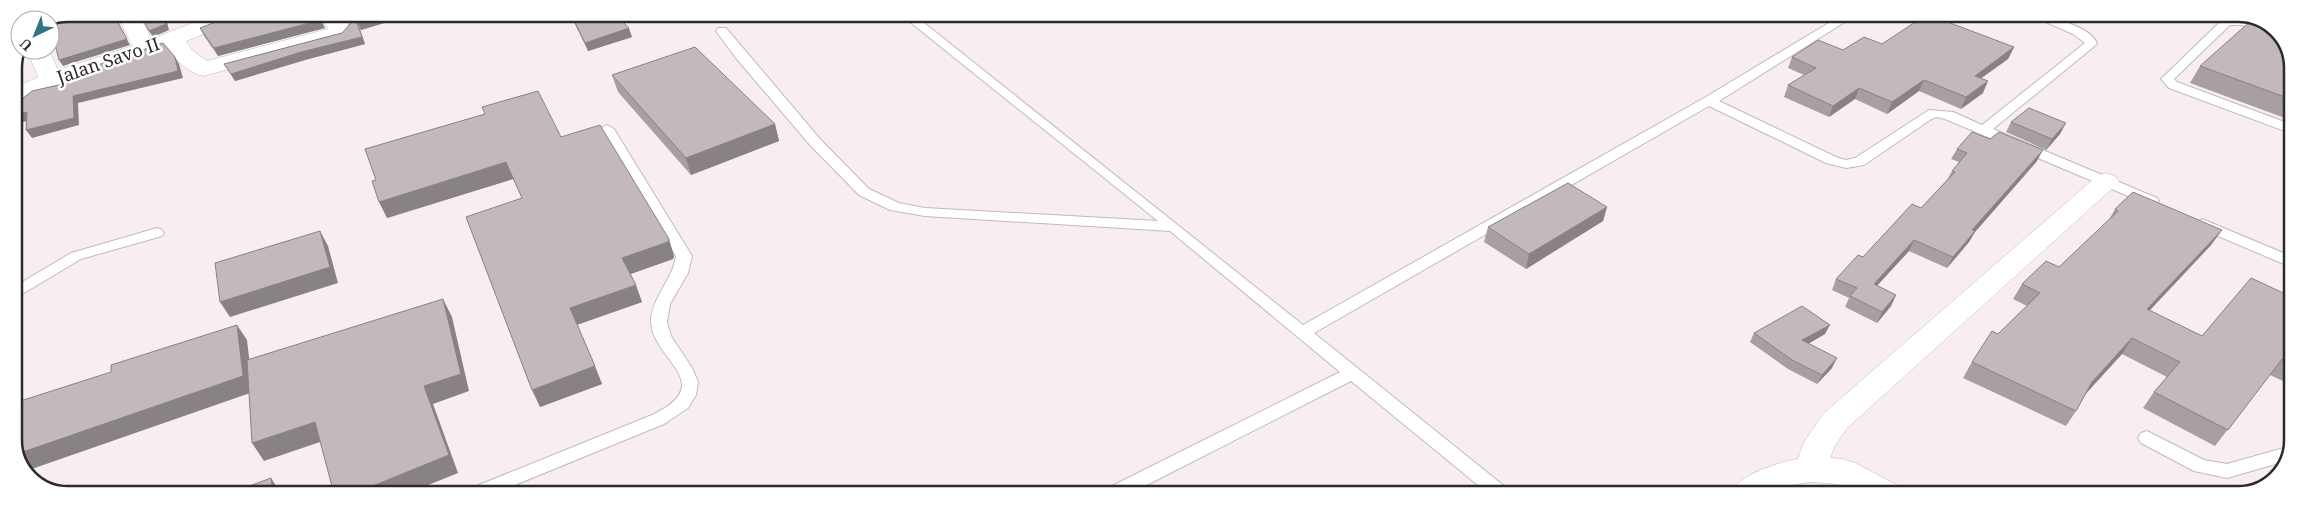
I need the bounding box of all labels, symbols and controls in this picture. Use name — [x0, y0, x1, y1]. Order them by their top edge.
north arrow — [10, 10, 60, 60]
street label: Jalan Savo II — [52, 31, 163, 89]
text: U — [15, 34, 36, 55]

